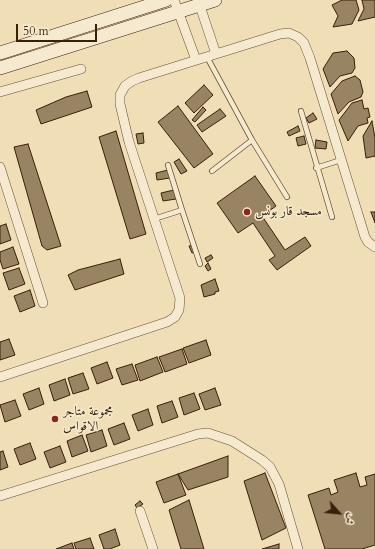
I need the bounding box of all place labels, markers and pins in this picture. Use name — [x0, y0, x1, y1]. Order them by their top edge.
place label: مسجد قار بونس — [255, 204, 322, 220]
marker: مسجد قار بونس — [242, 207, 252, 217]
place label: مجموعة متاجر الاقواس — [63, 404, 113, 435]
marker: مجموعة متاجر الاقواس — [50, 414, 60, 424]

